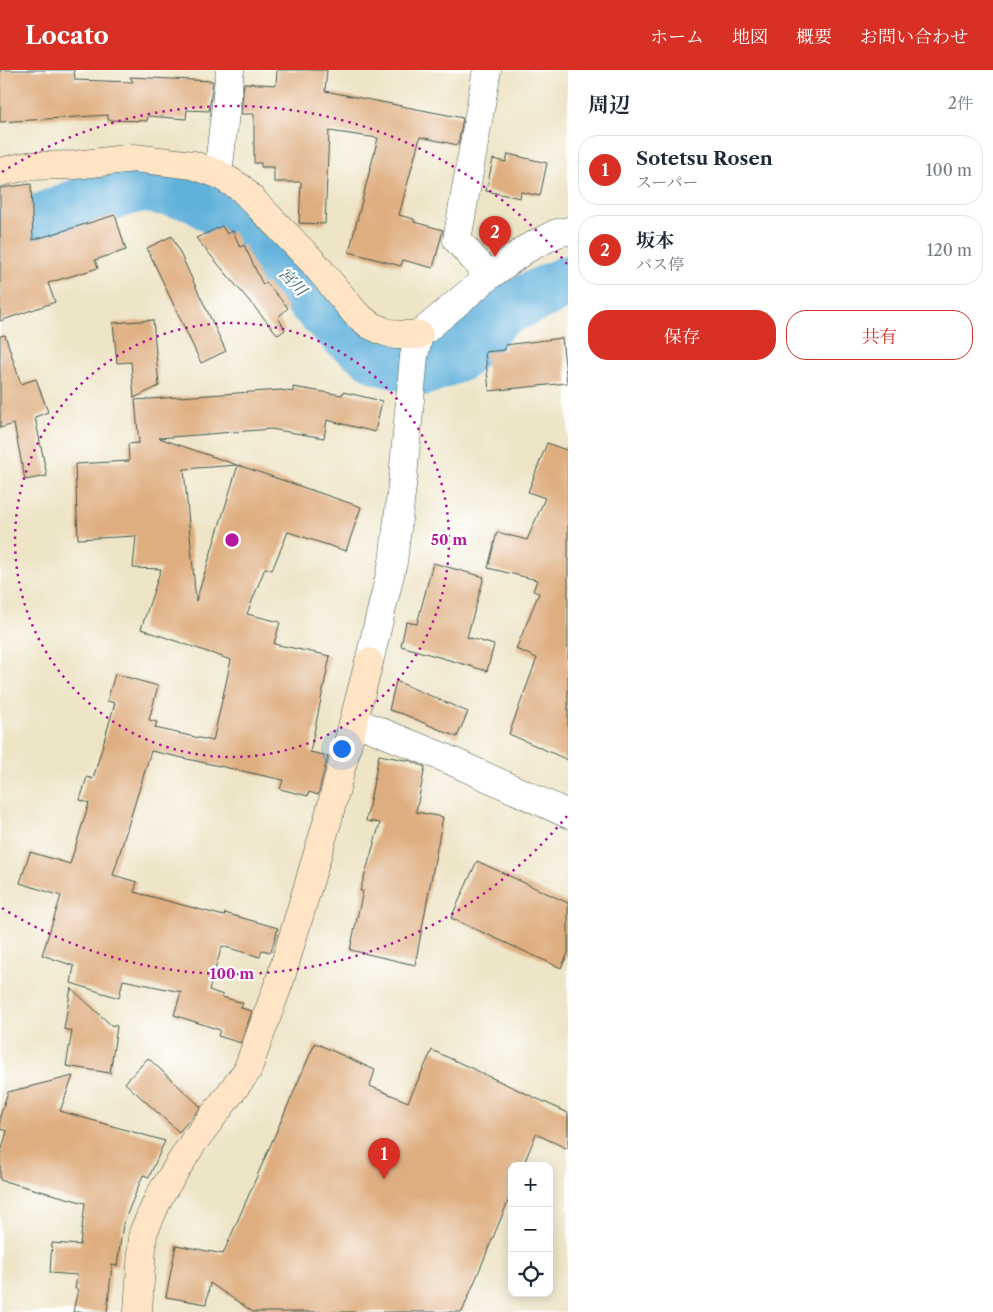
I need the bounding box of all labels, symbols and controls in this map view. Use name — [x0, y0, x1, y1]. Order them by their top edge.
text: Locato — [25, 21, 109, 50]
text: ホーム — [650, 26, 704, 48]
text: 地図 — [732, 26, 768, 48]
text: 概要 — [796, 26, 832, 48]
text: お問い合わせ — [860, 26, 968, 48]
text: 周辺 — [588, 92, 630, 117]
text: 2件 — [948, 93, 973, 113]
text: Sotetsu Rosen — [636, 147, 773, 170]
text: 1 — [601, 160, 609, 180]
text: 100 m — [926, 160, 972, 180]
text: スーパー — [636, 172, 698, 192]
pin: 2 — [479, 216, 511, 257]
text: 坂本 — [636, 229, 674, 252]
text: 2 — [600, 240, 610, 260]
text: 120 m — [927, 240, 972, 260]
text: バス停 — [636, 254, 684, 274]
water label: 宮川 — [275, 263, 313, 301]
button: 保存 — [588, 310, 776, 360]
button: 共有 — [786, 310, 973, 360]
text: 50 m — [431, 530, 467, 549]
centre of rings — [223, 531, 241, 549]
your location — [329, 736, 355, 762]
text: 100 m — [210, 964, 254, 983]
pin: 1 — [368, 1138, 400, 1179]
map controls — [508, 1162, 553, 1297]
button: + — [508, 1162, 553, 1207]
button: − — [508, 1207, 553, 1252]
button: locate — [508, 1252, 553, 1297]

